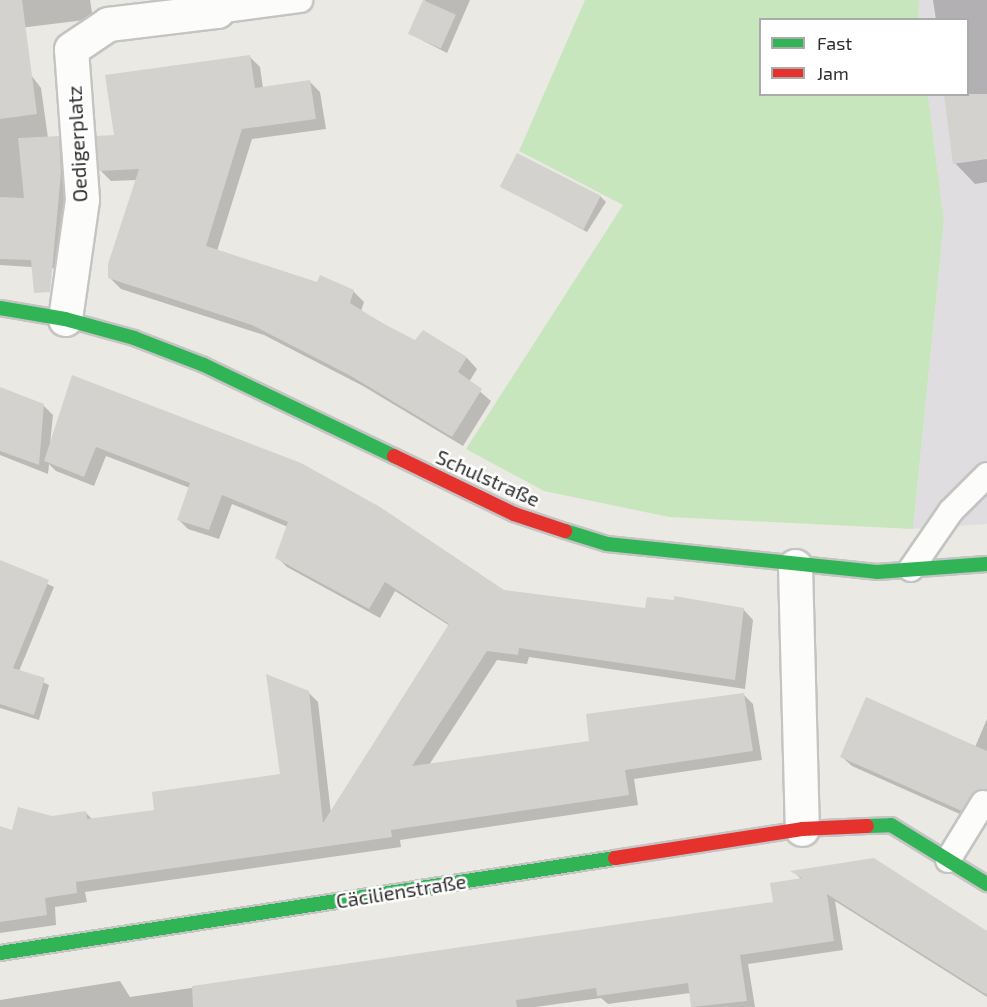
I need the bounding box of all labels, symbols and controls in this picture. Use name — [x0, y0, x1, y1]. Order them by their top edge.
legend — [759, 18, 969, 96]
text: Fast — [817, 32, 852, 54]
text: Jam — [817, 62, 849, 84]
street label: Oedigerplatz — [62, 85, 92, 203]
street label: Schulstraße — [432, 444, 544, 512]
street label: Cäcilienstraße — [334, 869, 468, 913]

